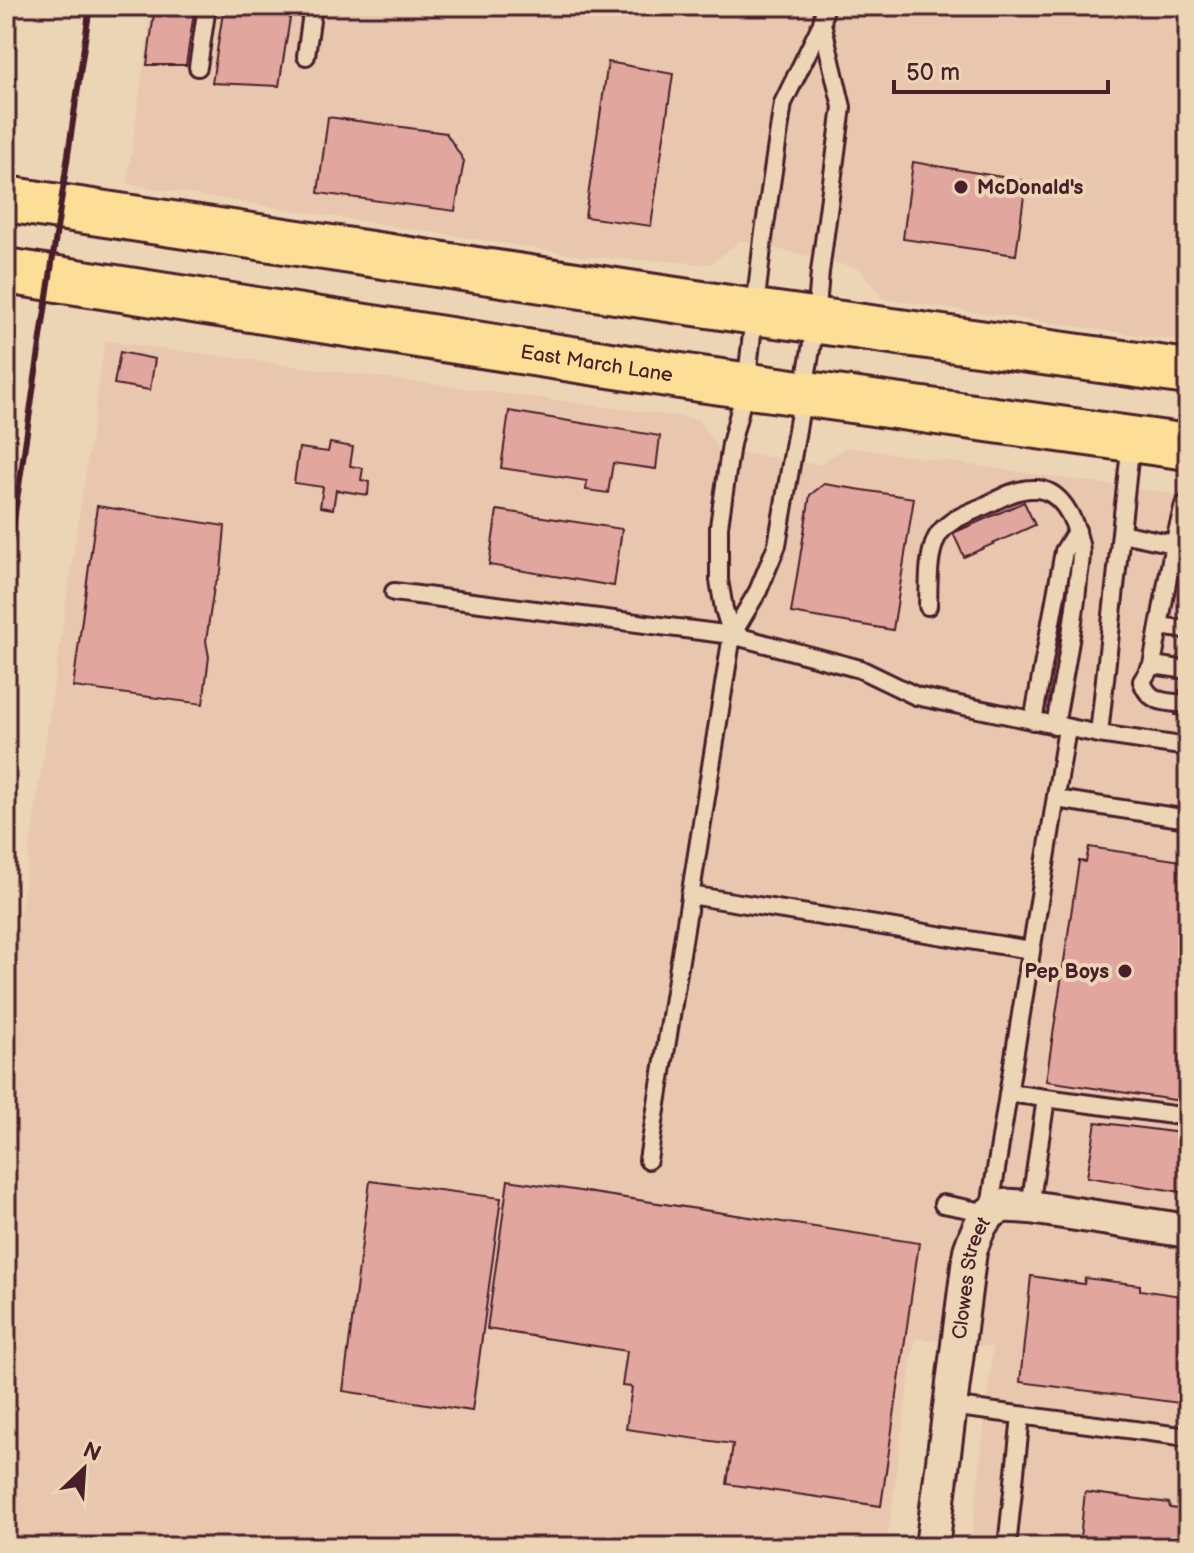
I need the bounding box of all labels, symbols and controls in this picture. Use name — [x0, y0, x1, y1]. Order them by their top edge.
scale bar — [894, 44, 1108, 94]
text: 50 m — [906, 58, 960, 87]
place label: McDonald's — [977, 176, 1084, 200]
marker: McDonald's — [952, 178, 970, 196]
street label: East March Lane — [519, 340, 675, 388]
place label: Pep Boys — [1025, 960, 1109, 984]
marker: Pep Boys — [1116, 962, 1134, 980]
street label: Clowes Street — [948, 1212, 996, 1341]
north arrow — [44, 1429, 124, 1509]
text: N — [79, 1437, 105, 1468]

